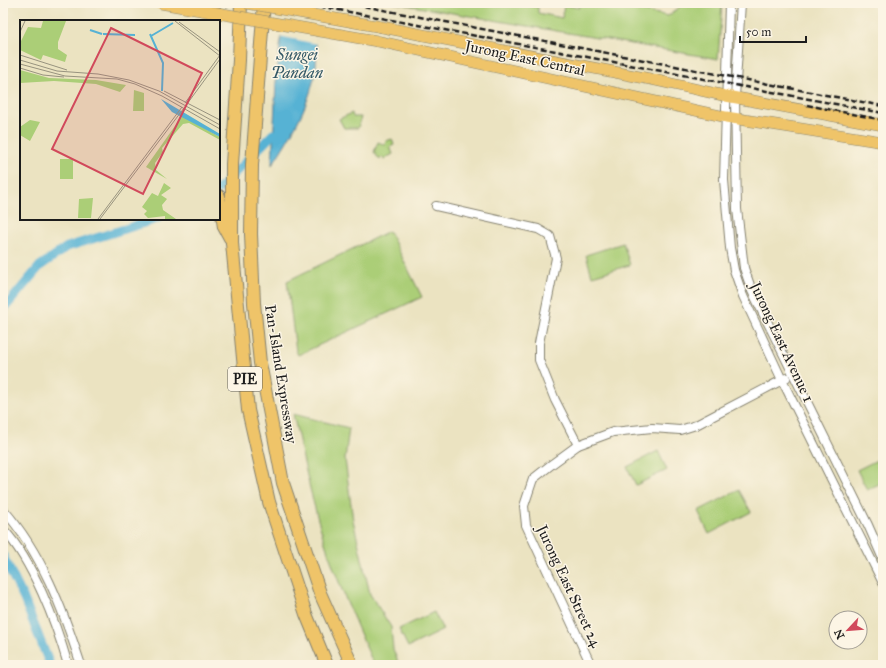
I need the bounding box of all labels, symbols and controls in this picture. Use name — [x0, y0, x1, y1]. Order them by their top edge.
scale bar — [740, 18, 806, 44]
inset map — [20, 20, 220, 220]
text: 50 m — [746, 25, 771, 39]
street label: Jurong East Central — [461, 36, 588, 81]
water label: Sungei Pandan — [271, 45, 324, 82]
street label: Jurong East Avenue 1 — [744, 277, 818, 405]
street label: Pan-Island Expressway — [261, 303, 301, 446]
road number: PIE — [228, 367, 262, 391]
street label: Jurong East Street 24 — [531, 520, 605, 651]
north arrow — [828, 610, 868, 650]
text: N — [831, 627, 847, 641]

